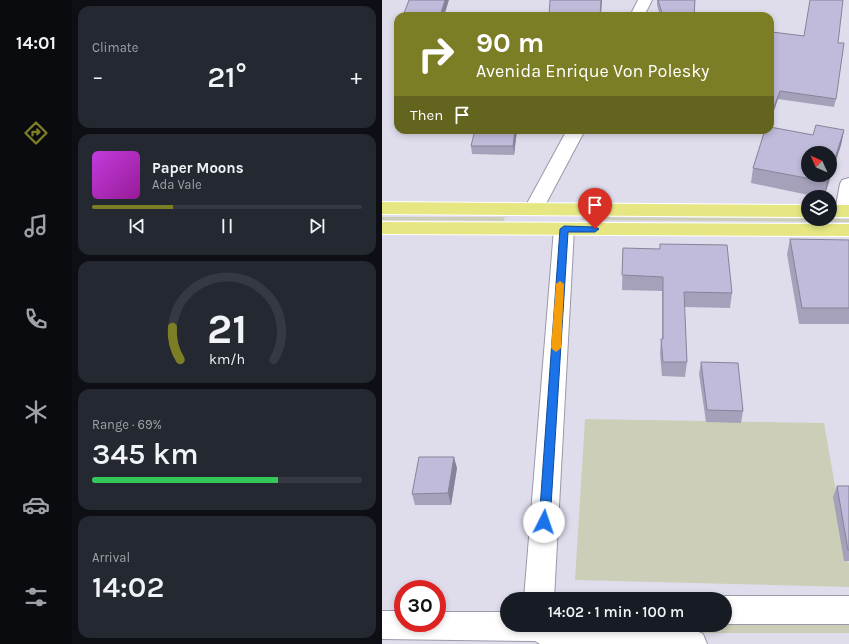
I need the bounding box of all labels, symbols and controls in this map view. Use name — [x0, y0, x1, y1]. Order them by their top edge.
text: 90 m — [476, 26, 544, 59]
icon: right — [410, 28, 462, 80]
text: 14:01 — [16, 32, 56, 54]
text: Climate — [92, 40, 138, 55]
text: 21° — [207, 59, 247, 95]
text: Avenida Enrique Von Polesky — [476, 60, 709, 82]
text: − — [92, 64, 104, 90]
text: + — [350, 64, 362, 90]
icon: arrive — [451, 104, 473, 126]
text: Then — [410, 106, 443, 124]
icon: directions — [22, 119, 50, 147]
north arrow — [801, 146, 837, 182]
map controls — [801, 146, 837, 226]
text: Paper Moons — [152, 159, 244, 177]
text: Ada Vale — [152, 177, 202, 192]
pin — [578, 188, 612, 229]
button: layers — [801, 190, 837, 226]
icon: arrive — [584, 194, 606, 216]
icon: music — [22, 212, 50, 240]
icon: previous — [126, 215, 148, 237]
icon: pause — [216, 215, 238, 237]
icon: next — [306, 215, 328, 237]
icon: phone — [22, 305, 50, 333]
text: 21 — [207, 305, 247, 353]
text: km/h — [209, 351, 245, 368]
icon: climate — [22, 398, 50, 426]
text: Range · 69% — [92, 417, 162, 432]
text: 345 km — [92, 436, 199, 472]
icon: car — [22, 491, 50, 519]
position arrow — [523, 501, 565, 543]
text: Arrival — [92, 550, 130, 565]
text: 14:02 — [92, 569, 164, 605]
speed limit sign: 30 — [394, 580, 446, 632]
icon: filters — [22, 583, 50, 611]
text: 14:02 · 1 min · 100 m — [548, 603, 684, 621]

